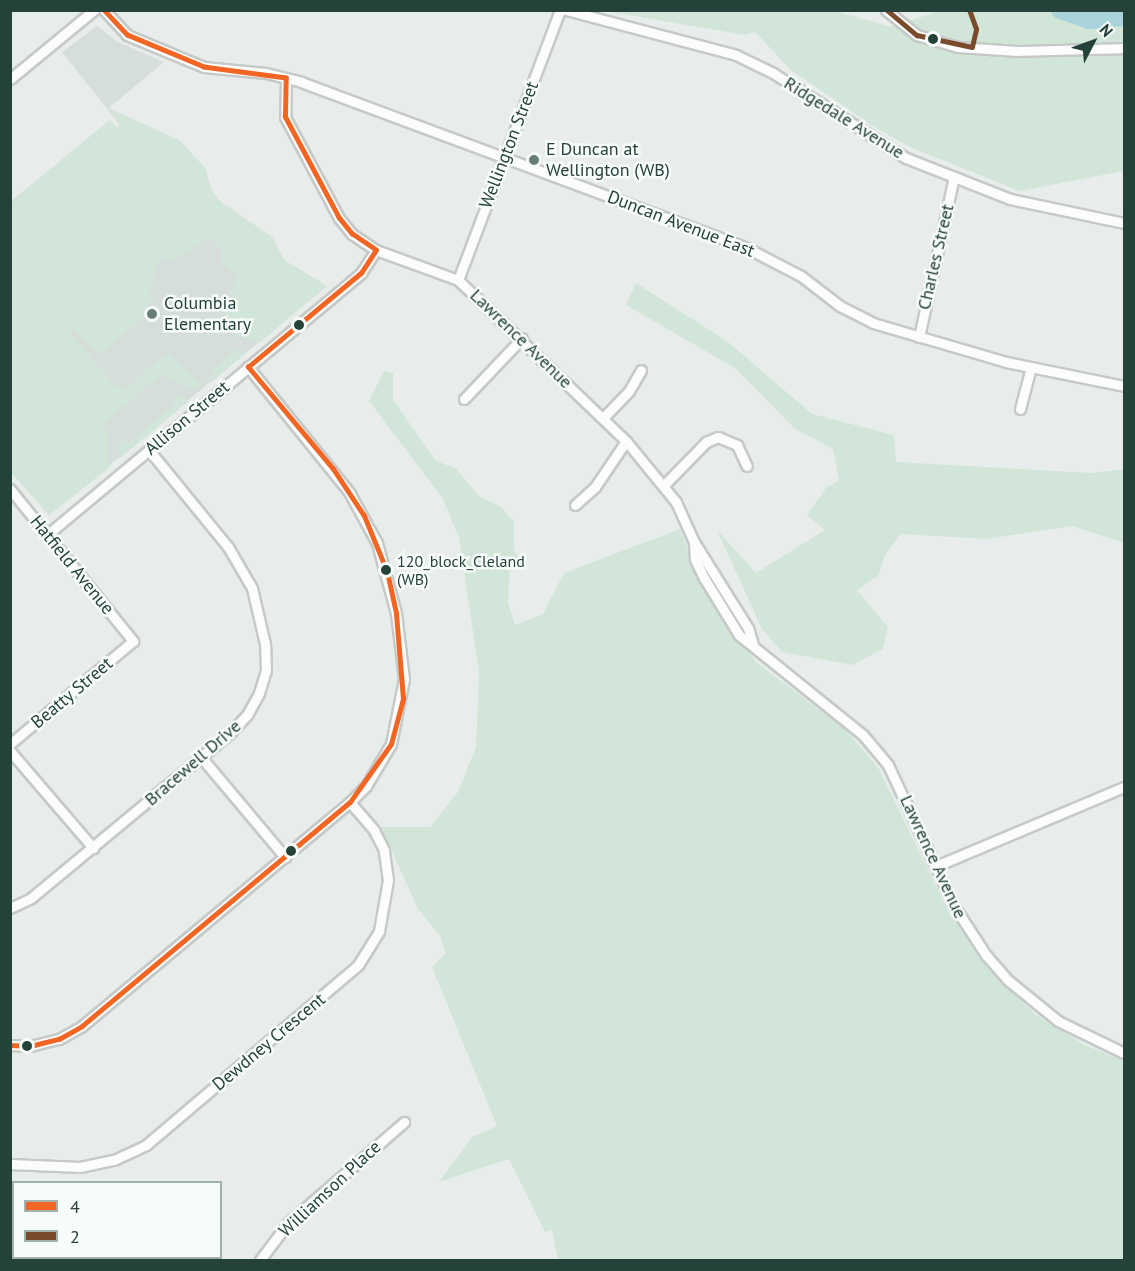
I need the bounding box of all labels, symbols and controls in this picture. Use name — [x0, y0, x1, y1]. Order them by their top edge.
north arrow — [1063, 12, 1123, 72]
text: N — [1096, 20, 1118, 41]
unlabelled marker — [927, 33, 939, 45]
street label: Ridgedale Avenue — [780, 72, 908, 164]
street label: Wellington Street — [475, 78, 543, 212]
place label: E Duncan at Wellington (WB) — [546, 139, 670, 182]
marker: E Duncan at Wellington (WB) — [527, 153, 541, 167]
street label: Duncan Avenue East — [604, 186, 758, 262]
street label: Charles Street — [913, 202, 959, 312]
street label: Lawrence Avenue — [465, 285, 577, 393]
place label: Columbia Elementary — [164, 293, 251, 336]
marker: Columbia Elementary — [145, 307, 159, 321]
unlabelled marker — [293, 319, 305, 331]
street label: Allison Street — [140, 376, 234, 460]
street label: Hatfield Avenue — [25, 511, 119, 619]
place label: 120_block_Cleland (WB) — [397, 551, 525, 589]
marker: 120_block_Cleland (WB) — [380, 564, 392, 576]
street label: Beatty Street — [27, 653, 117, 733]
street label: Bracewell Drive — [141, 715, 245, 811]
street label: Lawrence Avenue — [895, 792, 971, 922]
unlabelled marker — [285, 845, 297, 857]
street label: Dewdney Crescent — [208, 988, 330, 1096]
unlabelled marker — [21, 1040, 33, 1052]
street label: Williamson Place — [275, 1136, 385, 1242]
legend — [12, 1181, 222, 1259]
text: 4 — [70, 1195, 80, 1218]
text: 2 — [70, 1225, 80, 1248]

